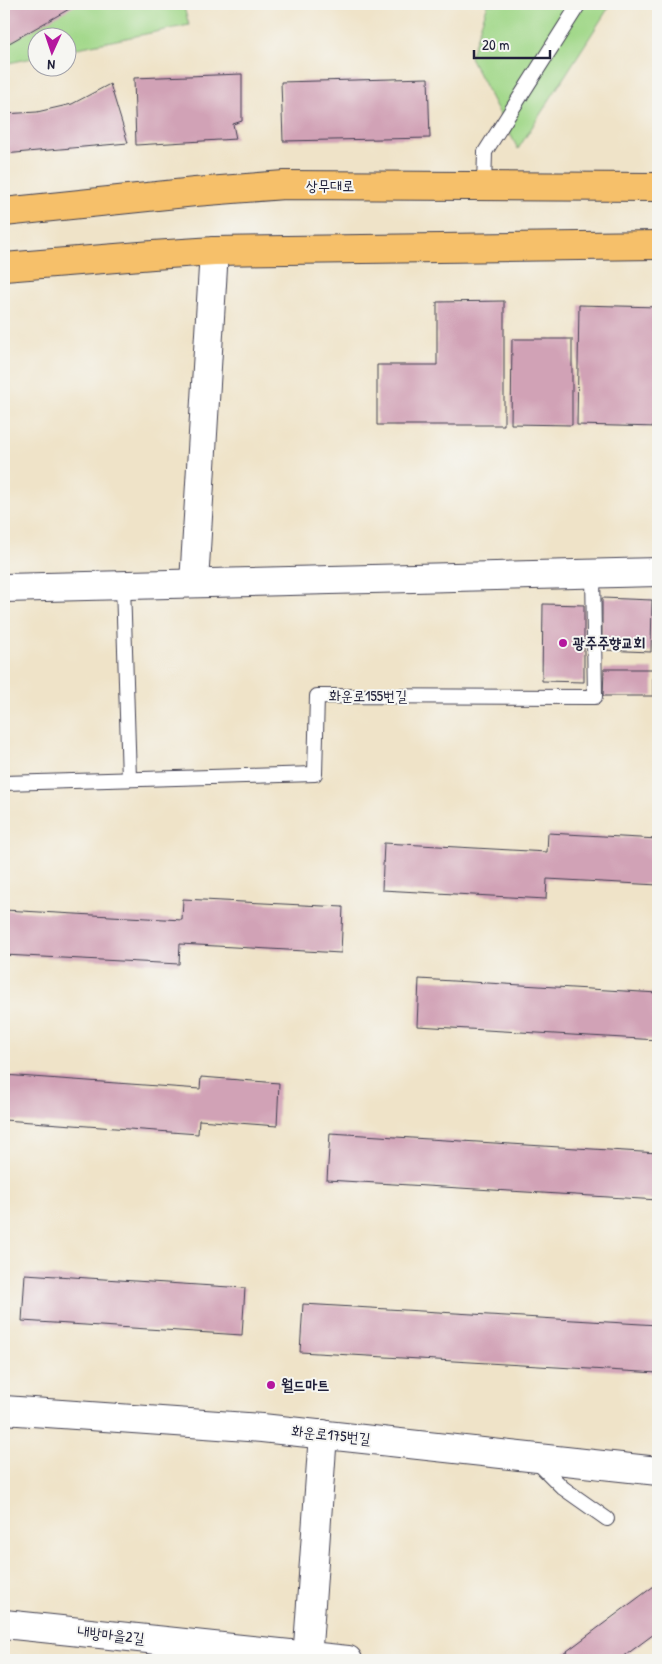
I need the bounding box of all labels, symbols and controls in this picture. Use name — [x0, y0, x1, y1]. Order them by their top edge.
north arrow — [28, 28, 78, 78]
scale bar — [474, 28, 551, 60]
text: 20 m — [482, 34, 509, 55]
text: N — [47, 56, 56, 75]
street label: 상무대로 — [306, 175, 354, 196]
place label: 광주주향교회 — [572, 632, 645, 653]
marker: 광주주향교회 — [557, 637, 569, 649]
street label: 화운로155번길 — [329, 685, 407, 706]
place label: 월드마트 — [281, 1374, 329, 1395]
marker: 월드마트 — [265, 1379, 277, 1391]
street label: 화운로175번길 — [290, 1420, 372, 1449]
street label: 내방마을2길 — [76, 1621, 146, 1648]

